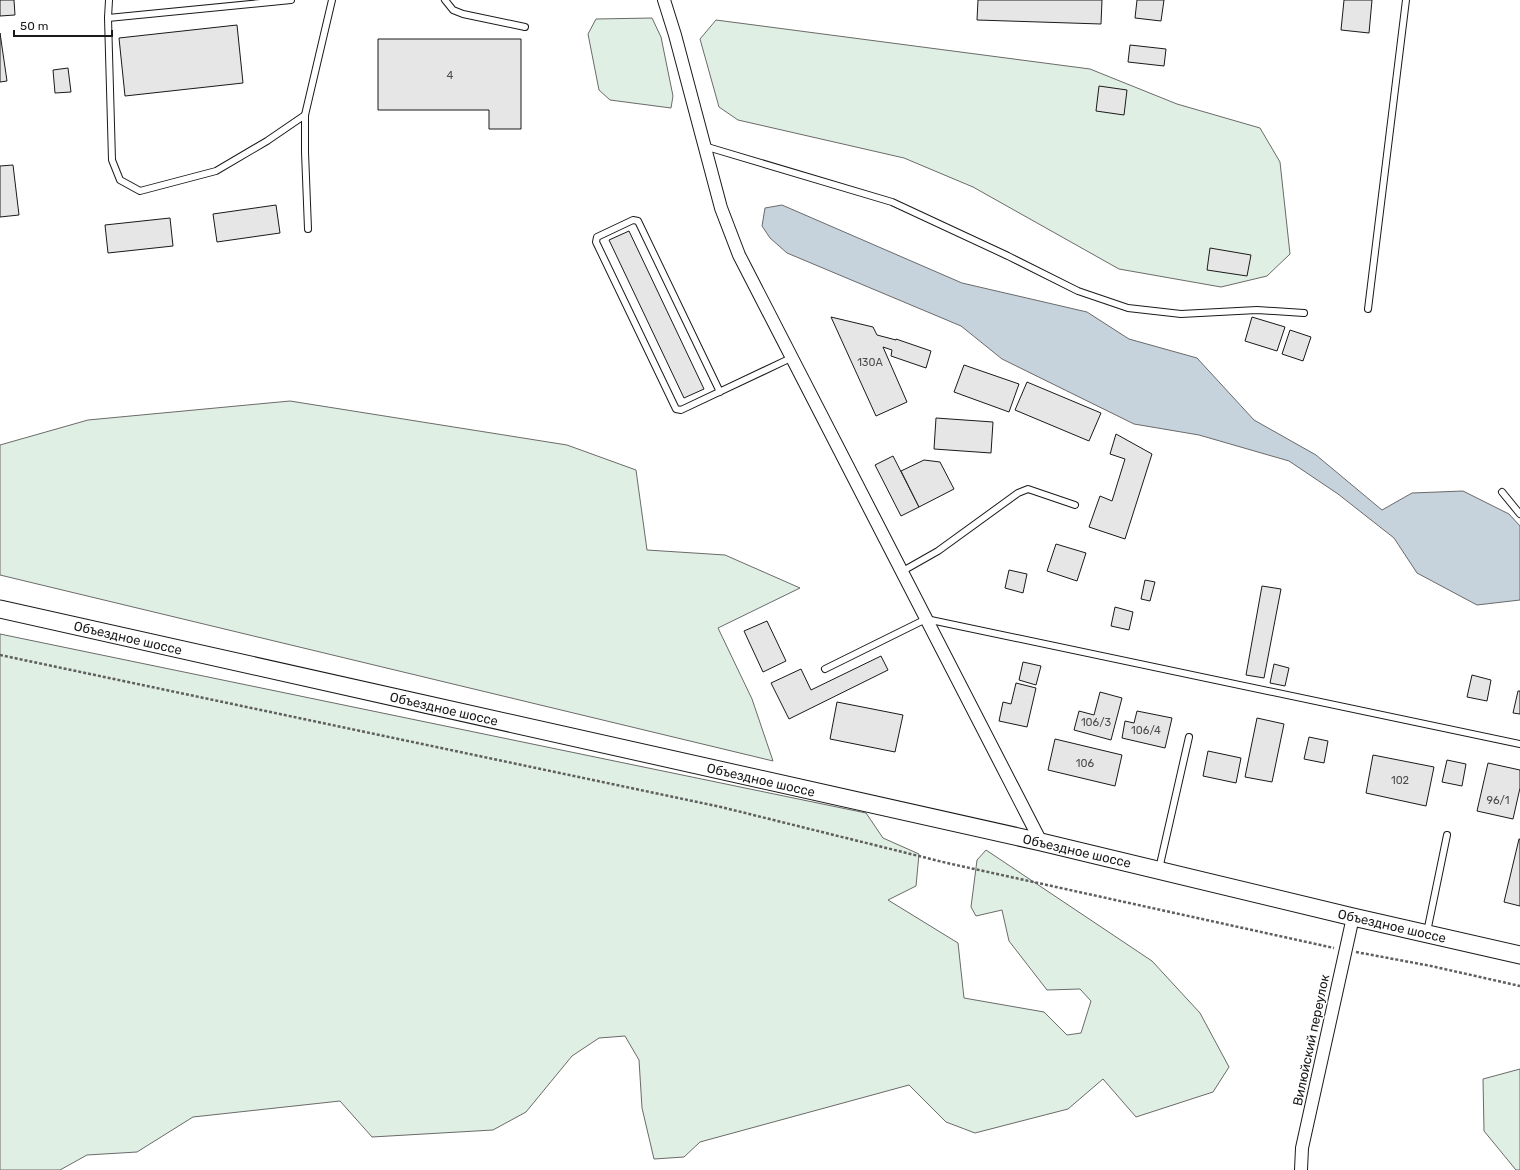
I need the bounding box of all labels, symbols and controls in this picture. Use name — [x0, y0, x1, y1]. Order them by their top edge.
scale bar — [14, 12, 112, 38]
text: 50 m — [20, 19, 48, 33]
house number: 4 — [447, 69, 454, 82]
house number: 130А — [857, 356, 883, 369]
street label: Объездное шоссе — [72, 618, 184, 658]
street label: Объездное шоссе — [388, 689, 500, 729]
house number: 106/3 — [1081, 716, 1111, 729]
house number: 106/4 — [1131, 724, 1161, 737]
house number: 106 — [1076, 757, 1095, 770]
street label: Объездное шоссе — [705, 760, 817, 800]
house number: 102 — [1391, 774, 1409, 787]
house number: 96/1 — [1487, 794, 1509, 807]
street label: Объездное шоссе — [1021, 831, 1133, 871]
street label: Объездное шоссе — [1336, 906, 1448, 946]
street label: Вилюйский переулок — [1290, 973, 1332, 1107]

